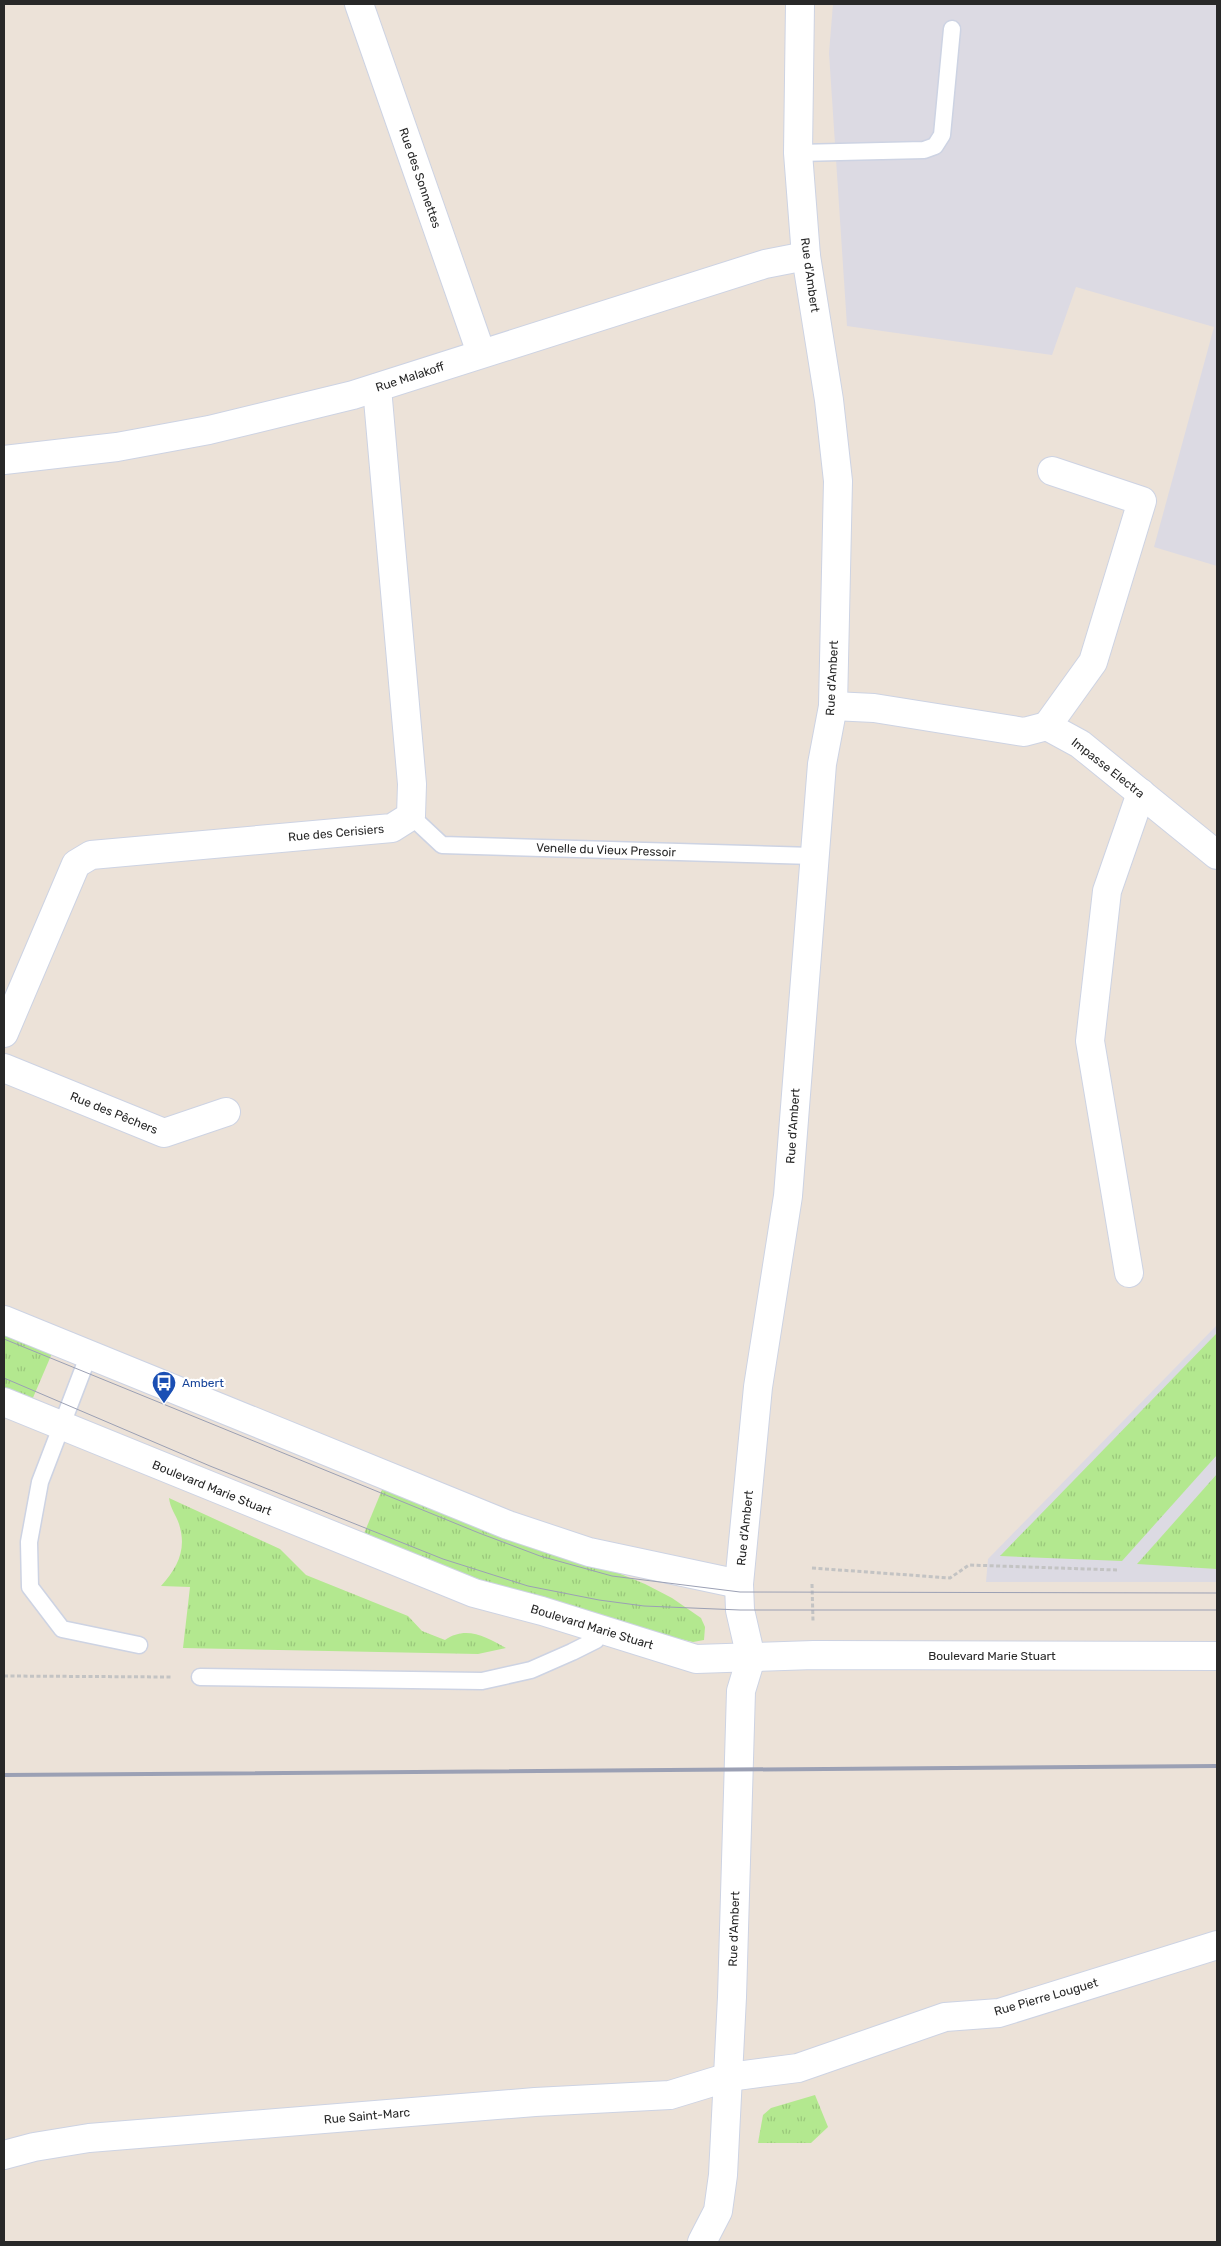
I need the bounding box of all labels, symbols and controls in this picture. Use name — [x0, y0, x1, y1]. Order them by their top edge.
street label: Rue des Sonnettes — [396, 126, 444, 230]
street label: Rue d'Ambert — [798, 237, 822, 314]
street label: Rue Malakoff — [374, 359, 447, 395]
street label: Rue d'Ambert — [823, 640, 841, 716]
street label: Impasse Electra — [1069, 735, 1147, 801]
street label: Rue des Cerisiers — [287, 822, 385, 844]
street label: Venelle du Vieux Pressoir — [536, 841, 677, 859]
street label: Rue d'Ambert — [783, 1088, 803, 1164]
street label: Rue des Pêchers — [68, 1089, 160, 1137]
bus stop icon: Ambert — [151, 1370, 177, 1404]
place label: Ambert — [182, 1376, 224, 1390]
street label: Boulevard Marie Stuart — [150, 1458, 274, 1519]
street label: Rue d'Ambert — [734, 1489, 756, 1566]
street label: Boulevard Marie Stuart — [529, 1602, 655, 1652]
street label: Boulevard Marie Stuart — [928, 1649, 1056, 1663]
street label: Rue d'Ambert — [726, 1891, 742, 1967]
street label: Rue Pierre Louguet — [993, 1975, 1100, 2019]
street label: Rue Saint-Marc — [323, 2105, 411, 2127]

